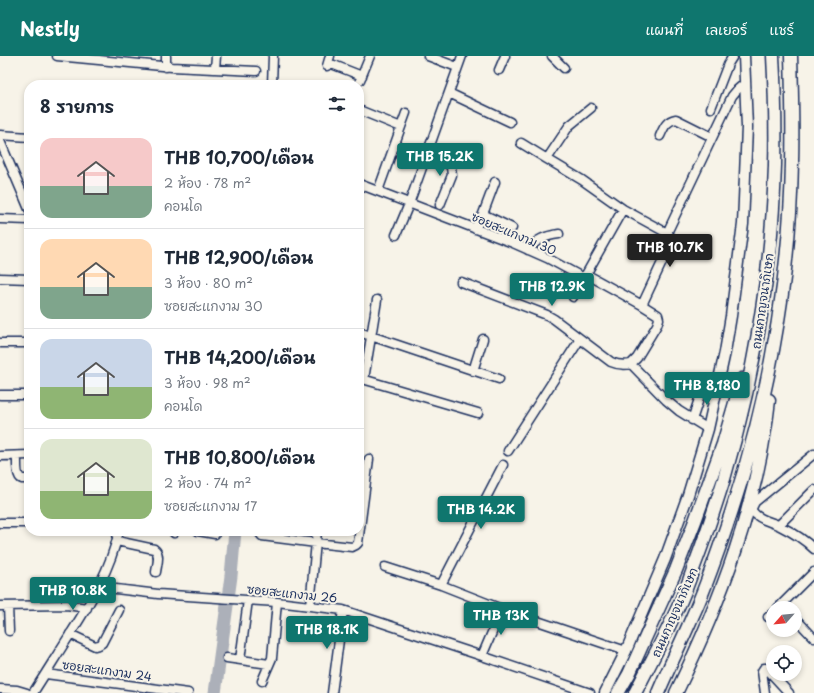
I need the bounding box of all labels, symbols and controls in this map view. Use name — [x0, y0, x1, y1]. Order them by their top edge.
text: Nestly — [20, 14, 80, 42]
text: แผนที่ — [645, 19, 683, 40]
text: เลเยอร์ — [705, 19, 747, 40]
text: แชร์ — [769, 19, 794, 40]
text: 8 รายการ — [40, 93, 114, 119]
icon: filters — [326, 93, 348, 115]
pin: THB 15.2K — [394, 143, 486, 177]
text: THB 10,700/เดือน — [164, 144, 314, 170]
text: THB 15.2K — [406, 146, 474, 165]
icon: home — [72, 154, 120, 202]
text: 2 ห้อง · 78 m² — [164, 173, 251, 192]
text: คอนโด — [164, 196, 202, 215]
street label: ซอยสะแกงาม 30 — [469, 207, 560, 259]
pin: THB 10.7K — [624, 234, 716, 268]
text: THB 10.7K — [636, 237, 704, 256]
text: THB 12,900/เดือน — [164, 244, 313, 270]
street label: ถนนกาญจนาภิเษก — [746, 252, 778, 350]
icon: home — [72, 255, 120, 303]
text: 3 ห้อง · 80 m² — [164, 273, 253, 292]
pin: THB 12.9K — [506, 273, 598, 307]
text: THB 12.9K — [519, 276, 585, 295]
text: ซอยสะแกงาม 30 — [164, 296, 262, 315]
text: THB 14,200/เดือน — [164, 344, 315, 370]
icon: home — [72, 355, 120, 403]
pin: THB 8,180 — [661, 372, 753, 406]
text: 3 ห้อง · 98 m² — [164, 373, 251, 392]
text: THB 8,180 — [674, 375, 740, 394]
text: คอนโด — [164, 396, 202, 415]
text: THB 10,800/เดือน — [164, 444, 315, 470]
icon: home — [72, 455, 120, 503]
text: 2 ห้อง · 74 m² — [164, 473, 252, 492]
text: ซอยสะแกงาม 17 — [164, 496, 257, 515]
pin: THB 14.2K — [435, 496, 527, 530]
text: THB 14.2K — [447, 499, 515, 518]
street label: ถนนกาญจนาภิเษก — [646, 564, 702, 660]
pin: THB 10.8K — [27, 577, 119, 611]
street label: ซอยสะแกงาม 26 — [246, 579, 338, 607]
text: THB 10.8K — [39, 580, 107, 599]
north arrow — [766, 601, 802, 637]
map controls — [766, 601, 802, 681]
pin: THB 13K — [464, 602, 538, 636]
text: THB 13K — [473, 605, 529, 624]
pin: THB 18.1K — [281, 616, 373, 650]
text: THB 18.1K — [295, 619, 359, 638]
button: locate — [766, 645, 802, 681]
street label: ซอยสะแกงาม 24 — [61, 655, 153, 685]

